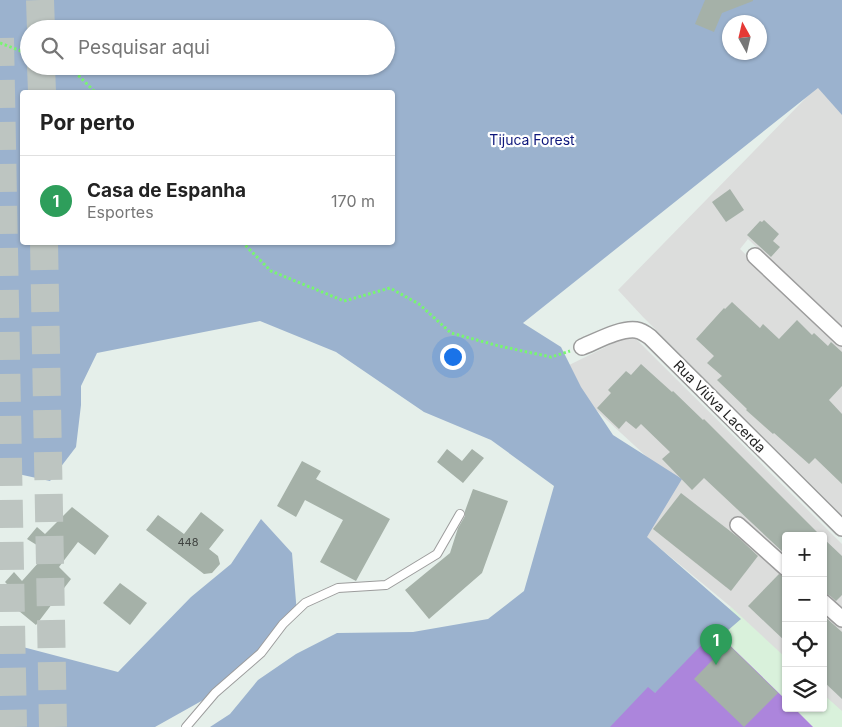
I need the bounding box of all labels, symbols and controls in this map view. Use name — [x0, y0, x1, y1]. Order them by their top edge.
north arrow — [722, 15, 767, 60]
search box — [20, 20, 395, 75]
icon: search — [38, 34, 66, 62]
text: Pesquisar aqui — [78, 36, 210, 59]
text: Por perto — [40, 110, 135, 135]
park label: Tijuca Forest — [489, 131, 575, 148]
text: Casa de Espanha — [87, 179, 246, 202]
text: 1 — [53, 191, 59, 211]
text: 170 m — [331, 191, 375, 211]
text: Esportes — [87, 202, 154, 222]
your location — [440, 344, 466, 370]
street label: Rua Viúva Lacerda — [670, 356, 770, 456]
map controls — [782, 532, 827, 712]
button: + — [782, 532, 827, 577]
house number: 448 — [177, 535, 199, 549]
button: − — [782, 577, 827, 622]
button: locate — [782, 622, 827, 667]
pin: 1 — [700, 624, 732, 665]
button: layers — [782, 667, 827, 712]

